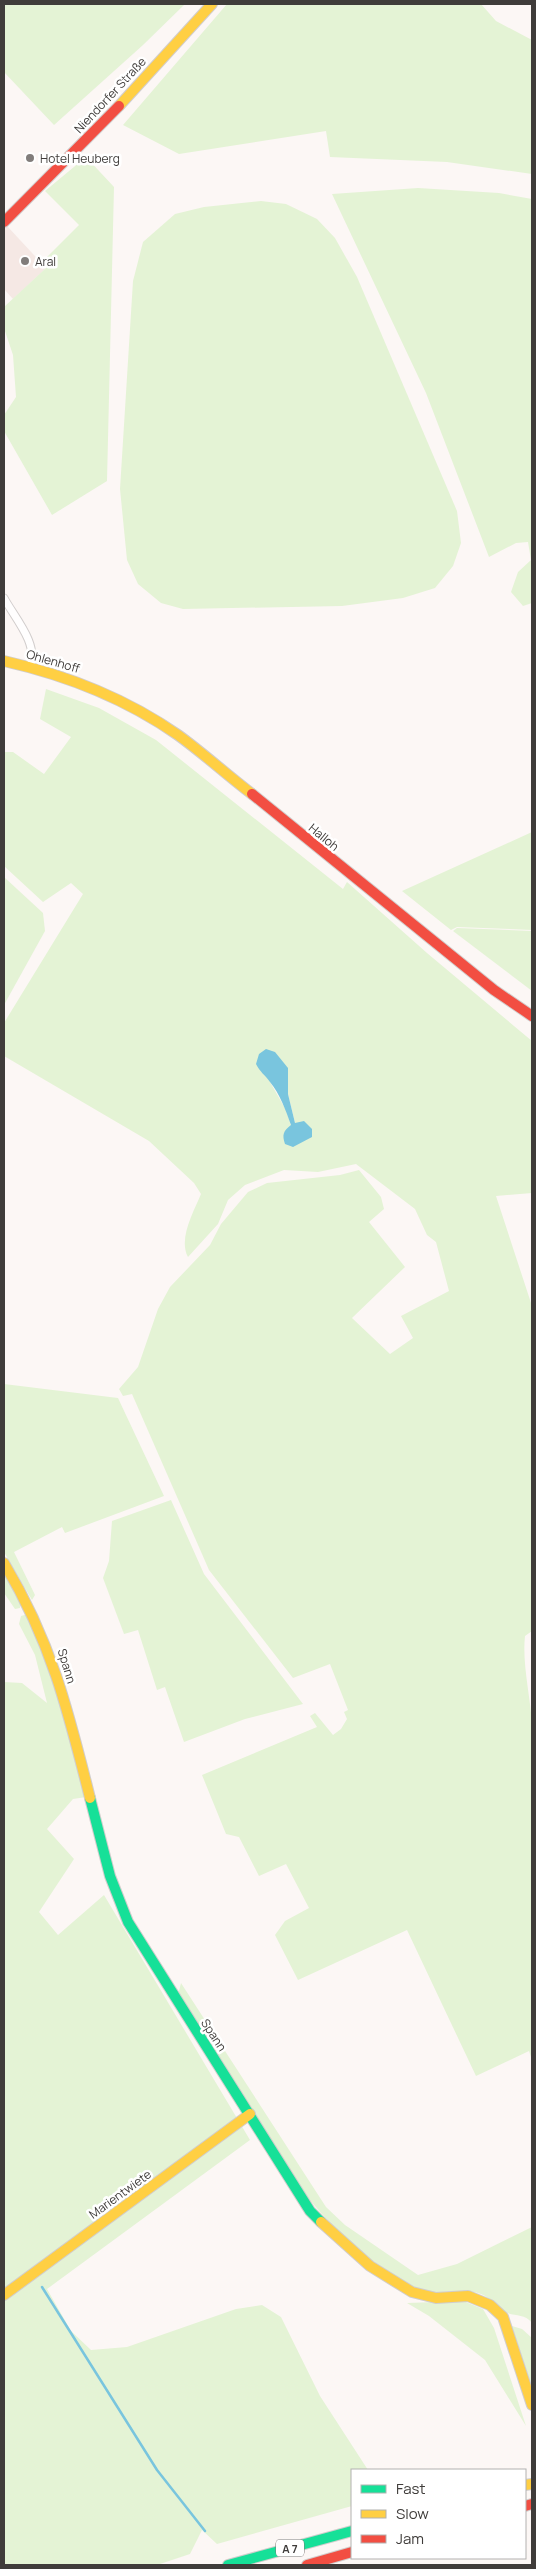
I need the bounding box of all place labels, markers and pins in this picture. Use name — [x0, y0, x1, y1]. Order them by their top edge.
place label: Hotel Heuberg — [40, 150, 120, 167]
marker: Hotel Heuberg — [24, 152, 36, 164]
place label: Aral — [35, 253, 56, 270]
marker: Aral — [19, 255, 31, 267]

